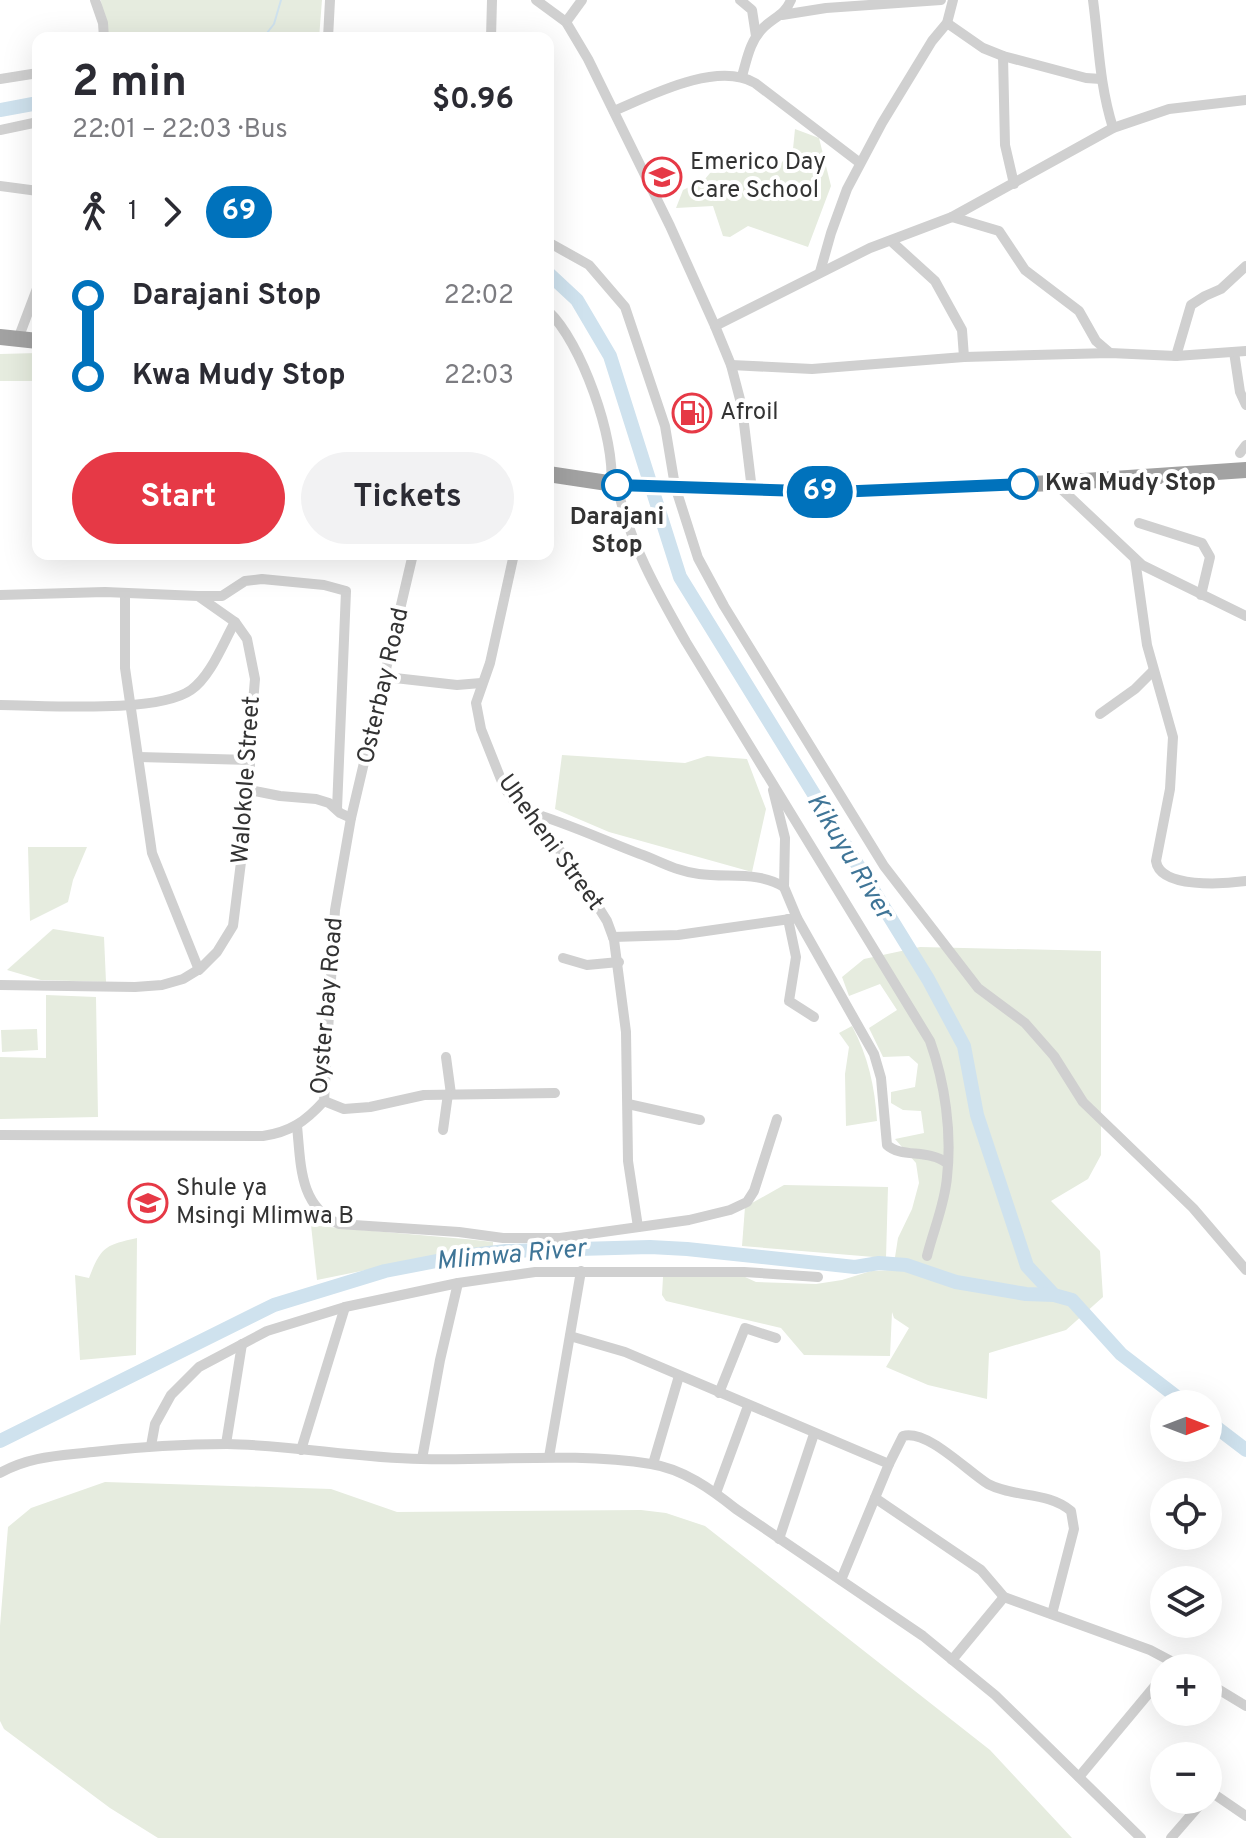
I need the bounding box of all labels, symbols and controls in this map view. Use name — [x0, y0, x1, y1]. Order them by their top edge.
text: 2 min — [72, 56, 187, 112]
text: $0.96 — [432, 82, 514, 119]
text: 22:01 – 22:03 · Bus — [72, 114, 288, 147]
place label: Emerico Day Care School — [690, 148, 826, 206]
school or university icon: Emerico Day Care School — [641, 156, 683, 198]
icon: walk — [72, 190, 116, 234]
icon: forward — [150, 190, 194, 234]
text: 69 — [222, 194, 256, 230]
text: 1 — [128, 196, 138, 229]
text: Darajani Stop — [132, 278, 321, 315]
text: 22:02 — [444, 280, 514, 313]
text: Kwa Mudy Stop — [132, 358, 346, 395]
text: 22:03 — [444, 360, 514, 393]
fuel station icon: Afroil — [671, 392, 713, 434]
place label: Afroil — [720, 398, 779, 428]
button: Start — [72, 452, 285, 544]
button: Tickets — [301, 452, 514, 544]
line badge: 69 — [784, 466, 856, 518]
marker: Kwa Mudy Stop — [1008, 469, 1038, 499]
place label: Kwa Mudy Stop — [1045, 469, 1216, 499]
marker: Darajani Stop — [602, 470, 632, 500]
text: 69 — [803, 474, 837, 510]
place label: Darajani Stop — [570, 503, 664, 561]
street label: Osterbay Road — [351, 605, 417, 767]
street label: Walokole Street — [226, 695, 268, 865]
street label: Uheheni Street — [490, 769, 610, 917]
water label: Kikuyu River — [798, 788, 901, 928]
street label: Oyster bay Road — [305, 916, 351, 1096]
place label: Shule ya Msingi Mlimwa B — [176, 1174, 354, 1232]
school or university icon: Shule ya Msingi Mlimwa B — [127, 1182, 169, 1224]
water label: Mlimwa River — [435, 1233, 589, 1279]
north arrow — [1150, 1390, 1222, 1462]
map controls — [1150, 1390, 1222, 1814]
button: locate — [1150, 1478, 1222, 1550]
button: layers — [1150, 1566, 1222, 1638]
button: + — [1150, 1654, 1222, 1726]
button: − — [1150, 1742, 1222, 1814]

